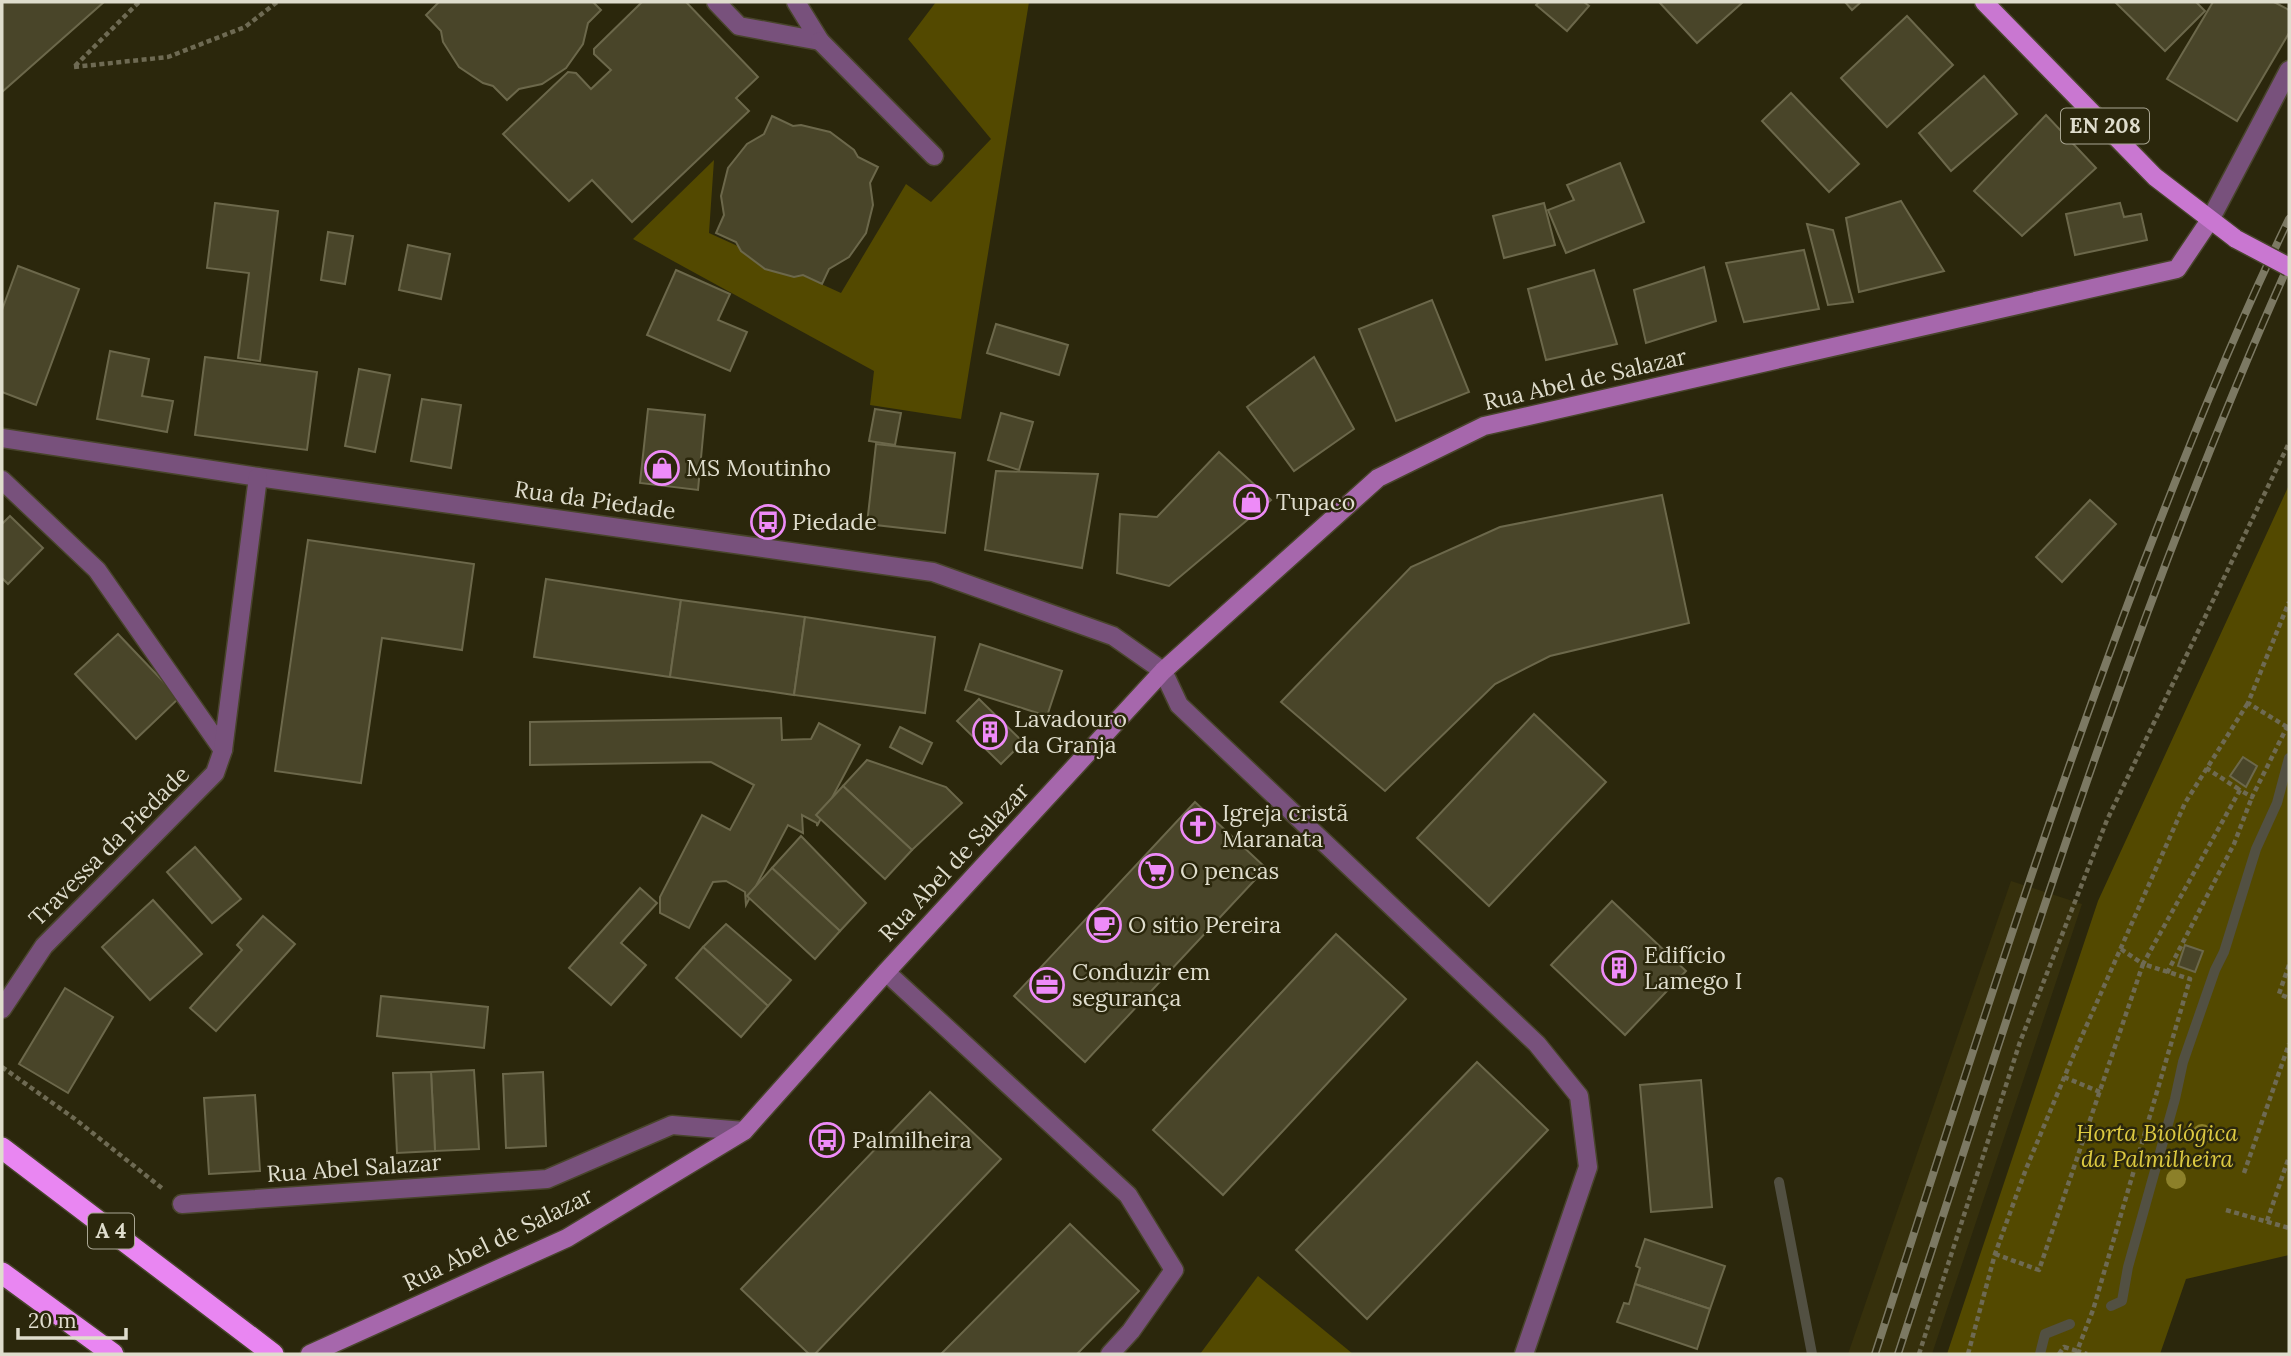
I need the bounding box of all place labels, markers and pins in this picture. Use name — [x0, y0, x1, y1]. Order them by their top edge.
shop icon: MS Moutinho — [643, 449, 681, 487]
place label: MS Moutinho — [686, 453, 831, 482]
shop icon: Tupaco — [1232, 483, 1270, 521]
place label: Tupaco — [1276, 487, 1355, 516]
bus stop icon: Piedade — [749, 503, 787, 541]
place label: Piedade — [792, 507, 877, 536]
place label: Lavadouro da Granja — [1014, 704, 1127, 759]
building icon: Lavadouro da Granja — [971, 713, 1009, 751]
place label: Igreja cristã Maranata — [1222, 798, 1348, 853]
church icon: Igreja cristã Maranata — [1179, 807, 1217, 845]
supermarket icon: O pencas — [1137, 852, 1175, 890]
place label: O pencas — [1180, 856, 1279, 885]
cafe icon: O sitio Pereira — [1085, 906, 1123, 944]
place label: O sitio Pereira — [1128, 910, 1281, 939]
place label: Edifício Lamego I — [1644, 940, 1743, 995]
building icon: Edifício Lamego I — [1600, 949, 1638, 987]
place label: Conduzir em segurança — [1072, 957, 1210, 1012]
office icon: Conduzir em segurança — [1028, 966, 1066, 1004]
bus stop icon: Palmilheira — [808, 1121, 846, 1159]
place label: Palmilheira — [852, 1125, 972, 1154]

